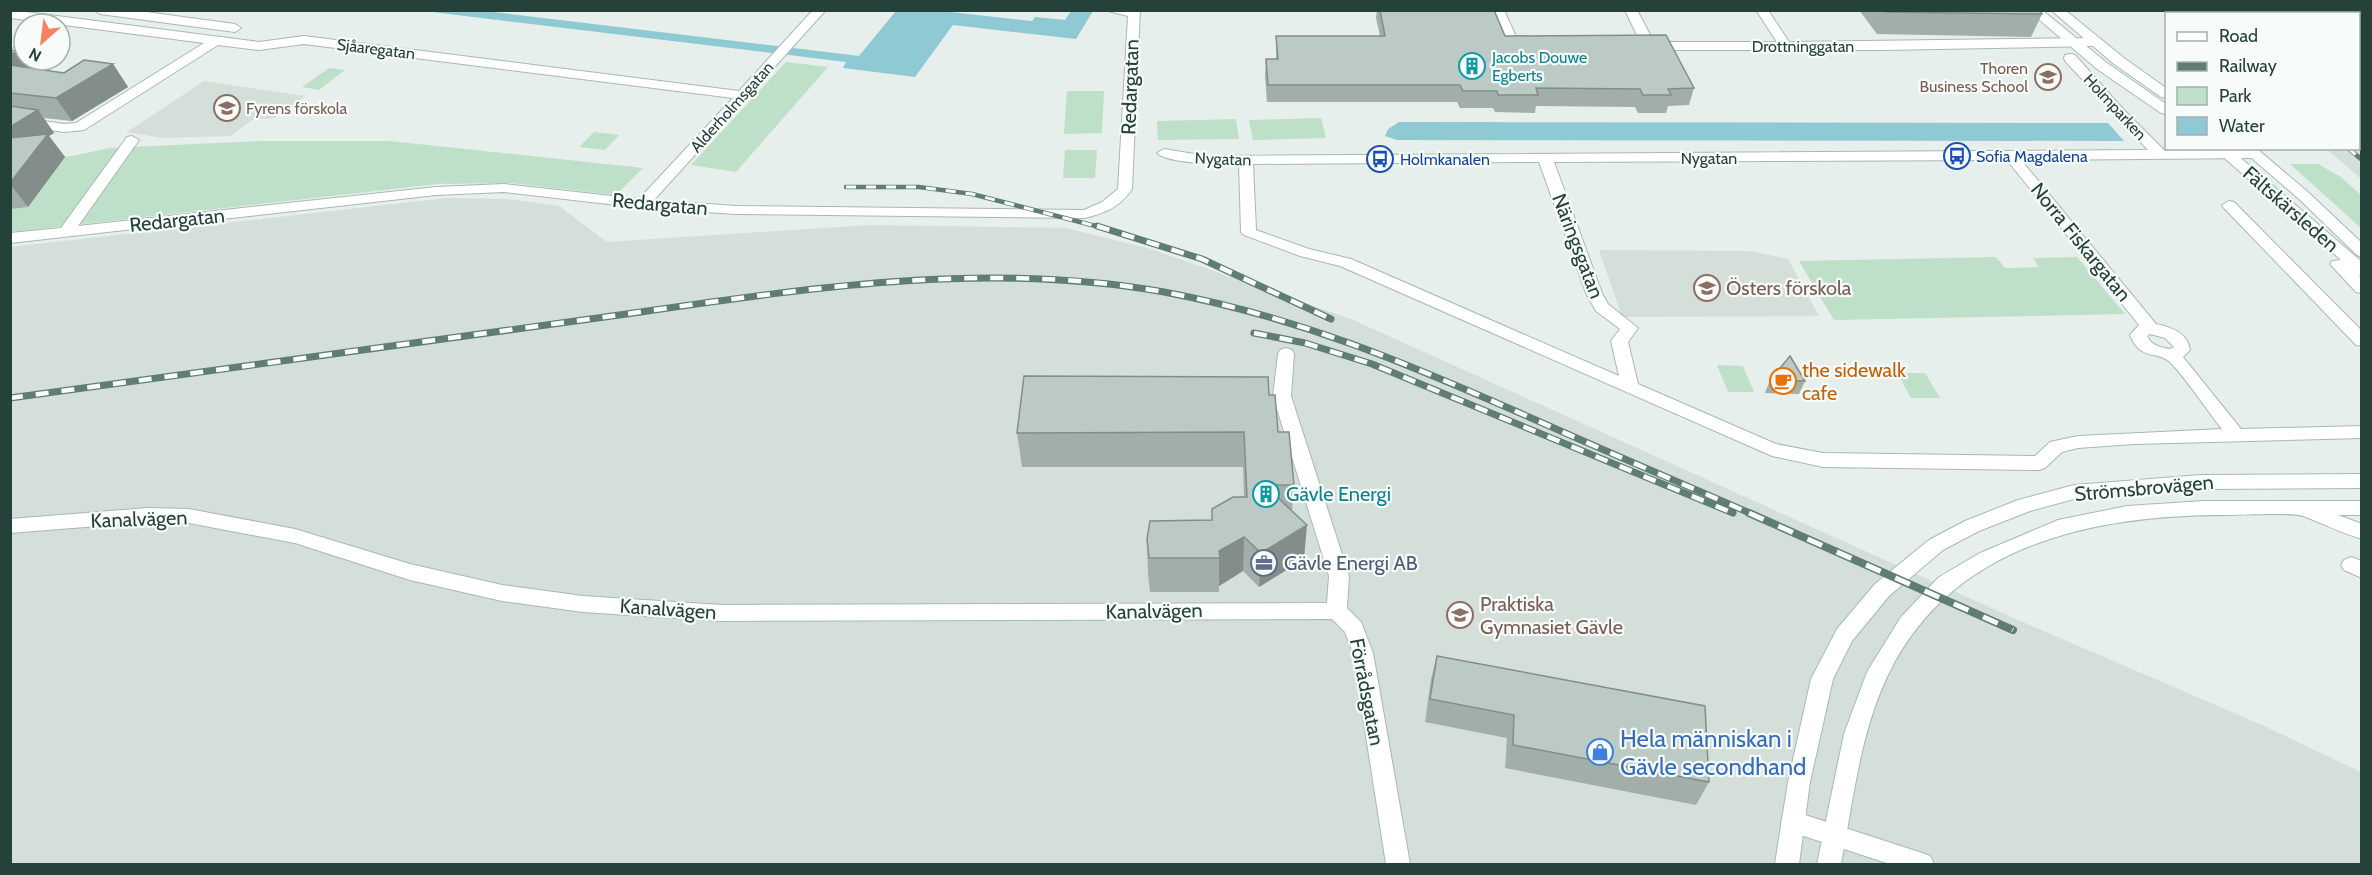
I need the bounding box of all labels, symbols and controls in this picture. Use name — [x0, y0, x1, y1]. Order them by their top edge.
north arrow — [12, 12, 72, 72]
legend — [2165, 12, 2360, 150]
text: Road — [2219, 25, 2258, 47]
street label: Sjåaregatan — [336, 35, 416, 63]
street label: Drottninggatan — [1752, 37, 1854, 56]
street label: Redargatan — [1116, 39, 1144, 135]
text: N — [26, 44, 45, 66]
place label: Jacobs Douwe Egberts — [1491, 48, 1587, 85]
building icon: Jacobs Douwe Egberts — [1457, 51, 1487, 81]
text: Railway — [2219, 55, 2277, 77]
street label: Alderholmsgatan — [686, 58, 778, 156]
place label: Thoren Business School — [1919, 59, 2028, 96]
school or university icon: Thoren Business School — [2033, 62, 2063, 92]
street label: Holmparken — [2080, 70, 2150, 144]
text: Park — [2219, 85, 2252, 107]
school or university icon: Fyrens förskola — [212, 93, 242, 123]
place label: Fyrens förskola — [246, 99, 348, 118]
text: Water — [2219, 115, 2265, 137]
bus stop icon: Sofia Magdalena — [1942, 141, 1972, 171]
bus stop icon: Holmkanalen — [1365, 144, 1395, 174]
place label: Sofia Magdalena — [1976, 147, 2088, 166]
street label: Nygatan — [1194, 149, 1252, 169]
street label: Nygatan — [1681, 149, 1737, 168]
place label: Holmkanalen — [1400, 150, 1490, 169]
street label: Fältskärsleden — [2238, 161, 2344, 257]
street label: Norra Fiskargatan — [2026, 178, 2136, 306]
street label: Redargatan — [611, 188, 709, 220]
street label: Näringsgatan — [1547, 190, 1609, 302]
street label: Redargatan — [128, 203, 226, 237]
school or university icon: Östers förskola — [1692, 273, 1722, 303]
place label: Östers förskola — [1726, 276, 1852, 300]
place label: the sidewalk cafe — [1802, 358, 1906, 405]
cafe icon: the sidewalk cafe — [1768, 366, 1798, 396]
street label: Strömsbrovägen — [2073, 470, 2215, 506]
building icon: Gävle Energi — [1251, 479, 1281, 509]
place label: Gävle Energi — [1286, 482, 1391, 506]
street label: Kanalvägen — [90, 505, 188, 533]
office icon: Gävle Energi AB — [1249, 548, 1279, 578]
place label: Gävle Energi AB — [1284, 551, 1418, 575]
place label: Praktiska Gymnasiet Gävle — [1480, 592, 1623, 639]
street label: Kanalvägen — [619, 594, 717, 624]
street label: Kanalvägen — [1105, 598, 1203, 624]
school or university icon: Praktiska Gymnasiet Gävle — [1445, 600, 1475, 630]
street label: Förrådsgatan — [1345, 636, 1389, 748]
place label: Hela människan i Gävle secondhand — [1620, 724, 1806, 781]
shop icon: Hela människan i Gävle secondhand — [1585, 737, 1615, 767]

